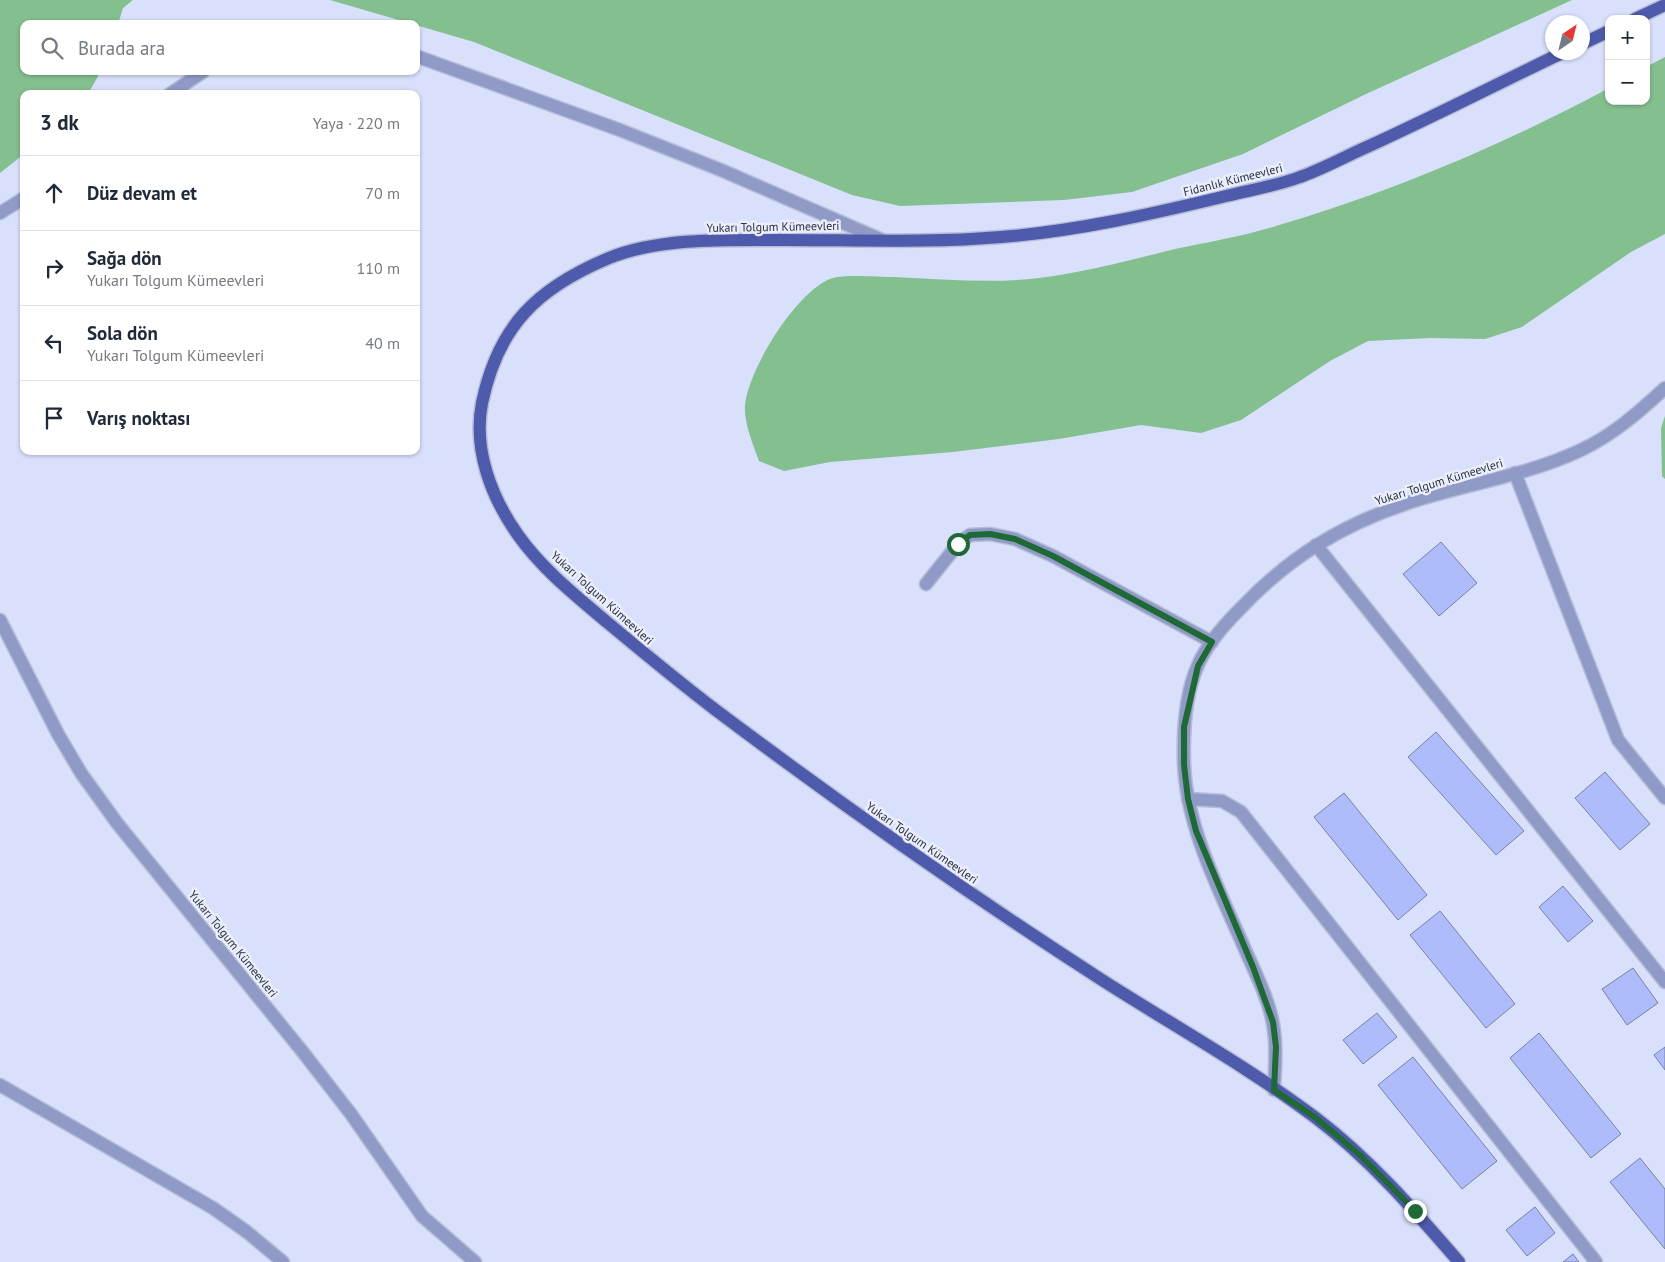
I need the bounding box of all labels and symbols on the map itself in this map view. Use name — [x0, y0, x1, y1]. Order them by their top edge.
north arrow — [1545, 15, 1590, 60]
street label: Fidanlık Kümeevleri — [1182, 160, 1284, 199]
street label: Yukarı Tolgum Kümeevleri — [706, 218, 840, 235]
street label: Yukarı Tolgum Kümeevleri — [1373, 455, 1505, 508]
route start — [947, 533, 970, 556]
street label: Yukarı Tolgum Kümeevleri — [548, 548, 657, 648]
street label: Yukarı Tolgum Kümeevleri — [863, 798, 981, 887]
street label: Yukarı Tolgum Kümeevleri — [186, 887, 281, 1000]
route end — [1404, 1200, 1427, 1223]

